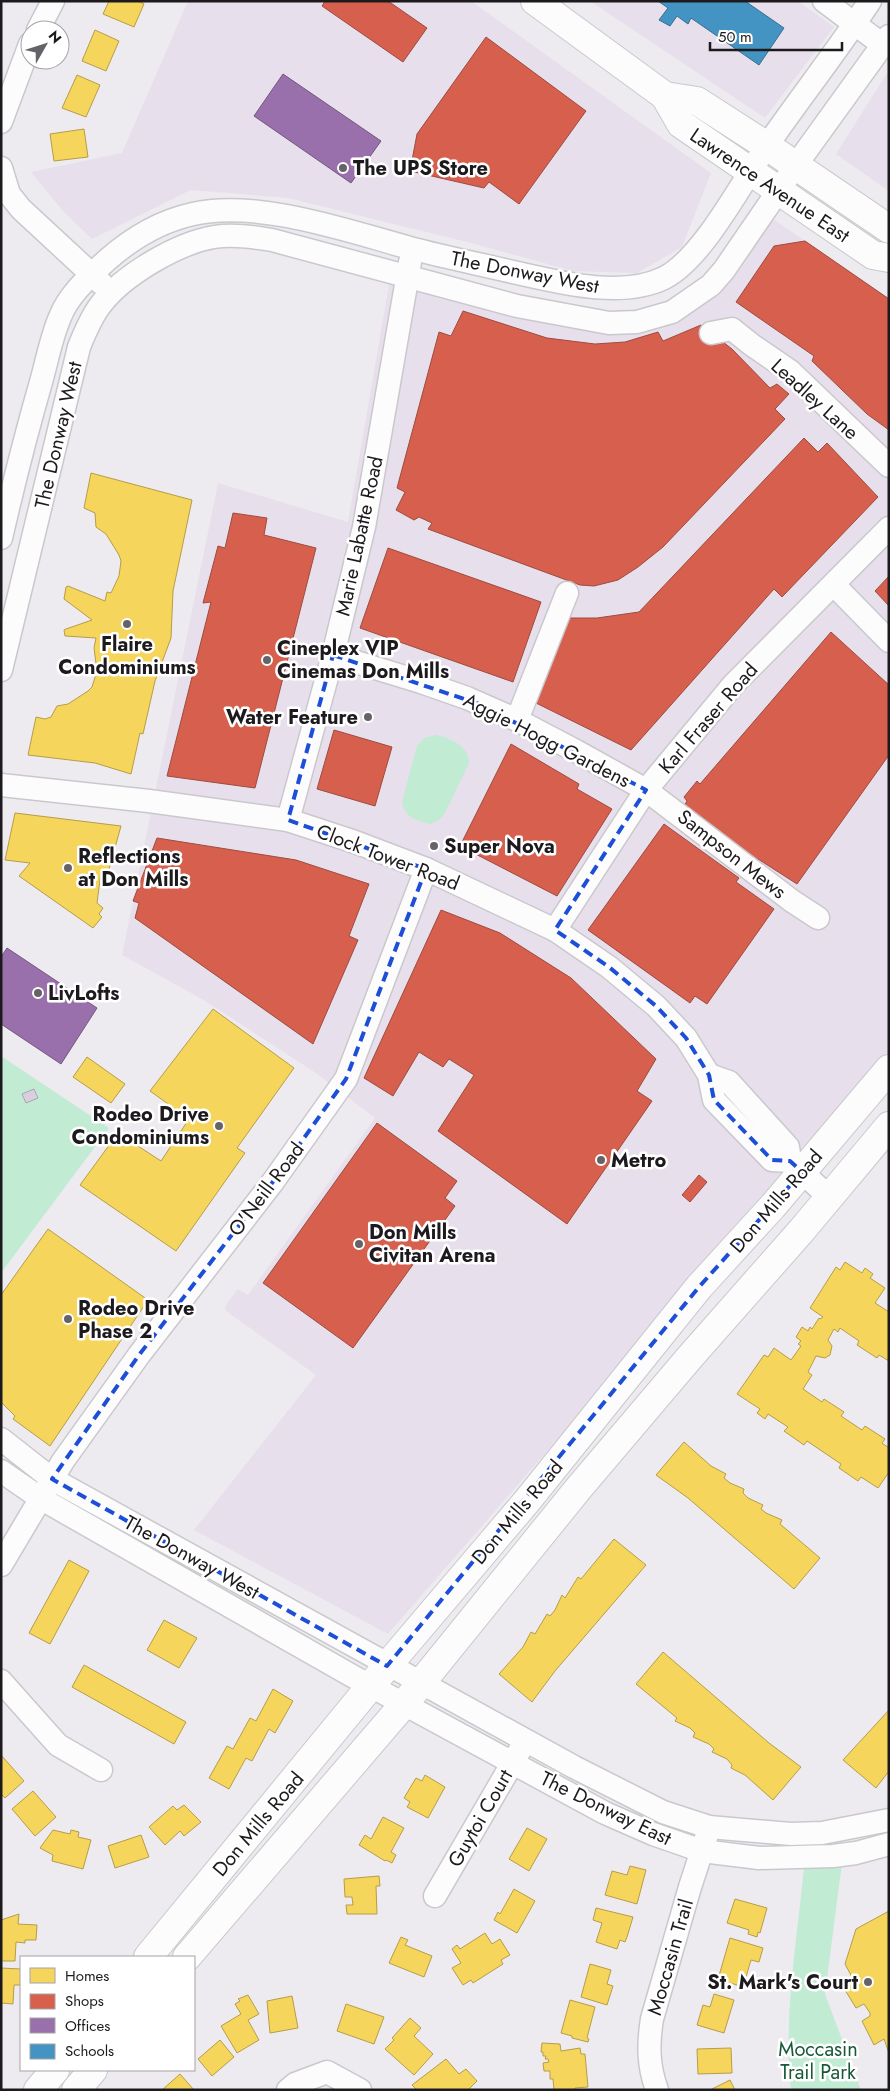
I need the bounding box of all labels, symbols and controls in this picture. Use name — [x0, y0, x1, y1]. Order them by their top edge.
north arrow — [20, 20, 70, 70]
scale bar — [710, 20, 842, 52]
text: N — [44, 26, 66, 47]
text: 50 m — [718, 26, 752, 48]
street label: Lawrence Avenue East — [684, 121, 856, 250]
place label: The UPS Store — [353, 154, 488, 183]
marker: The UPS Store — [337, 162, 349, 174]
street label: The Donway West — [448, 244, 602, 301]
street label: Leadley Lane — [764, 352, 865, 447]
street label: The Donway West — [27, 358, 90, 512]
street label: Marie Labatte Road — [328, 453, 391, 619]
marker: Flaire Condominiums — [121, 618, 133, 630]
place label: Flaire Condominiums — [58, 630, 196, 682]
place label: Cineplex VIP Cinemas Don Mills — [277, 634, 449, 686]
marker: Cineplex VIP Cinemas Don Mills — [261, 654, 273, 666]
street label: Karl Fraser Road — [652, 656, 765, 780]
street label: Aggie Hogg Gardens — [458, 686, 635, 795]
place label: Water Feature — [226, 703, 358, 732]
marker: Water Feature — [362, 711, 374, 723]
street label: Sampson Mews — [671, 803, 792, 906]
street label: Clock Tower Road — [312, 817, 464, 898]
place label: Super Nova — [444, 832, 555, 861]
marker: Super Nova — [428, 840, 440, 852]
place label: Reflections at Don Mills — [78, 842, 188, 894]
marker: Reflections at Don Mills — [62, 862, 74, 874]
place label: LivLofts — [48, 979, 119, 1008]
marker: LivLofts — [32, 987, 44, 999]
place label: Rodeo Drive Condominiums — [72, 1100, 209, 1152]
marker: Rodeo Drive Condominiums — [213, 1120, 225, 1132]
street label: O'Neill Road — [221, 1136, 311, 1242]
street label: Don Mills Road — [723, 1143, 830, 1259]
place label: Metro — [611, 1146, 667, 1175]
marker: Metro — [595, 1154, 607, 1166]
place label: Don Mills Civitan Arena — [369, 1218, 496, 1270]
marker: Don Mills Civitan Arena — [353, 1238, 365, 1250]
place label: Rodeo Drive Phase 2 — [78, 1294, 194, 1346]
marker: Rodeo Drive Phase 2 — [62, 1313, 74, 1325]
street label: Don Mills Road — [465, 1454, 570, 1571]
street label: The Donway West — [119, 1508, 265, 1607]
street label: Guytoi Court — [441, 1764, 520, 1872]
street label: The Donway East — [535, 1764, 676, 1853]
street label: Don Mills Road — [206, 1766, 311, 1883]
street label: Moccasin Trail — [640, 1896, 701, 2019]
legend — [20, 1956, 195, 2071]
text: Homes — [65, 1965, 109, 1987]
place label: St. Mark's Court — [707, 1968, 859, 1997]
marker: St. Mark's Court — [862, 1976, 874, 1988]
text: Shops — [65, 1990, 104, 2012]
text: Offices — [65, 2015, 110, 2037]
park label: Moccasin Trail Park — [778, 2035, 858, 2087]
text: Schools — [65, 2040, 114, 2062]

